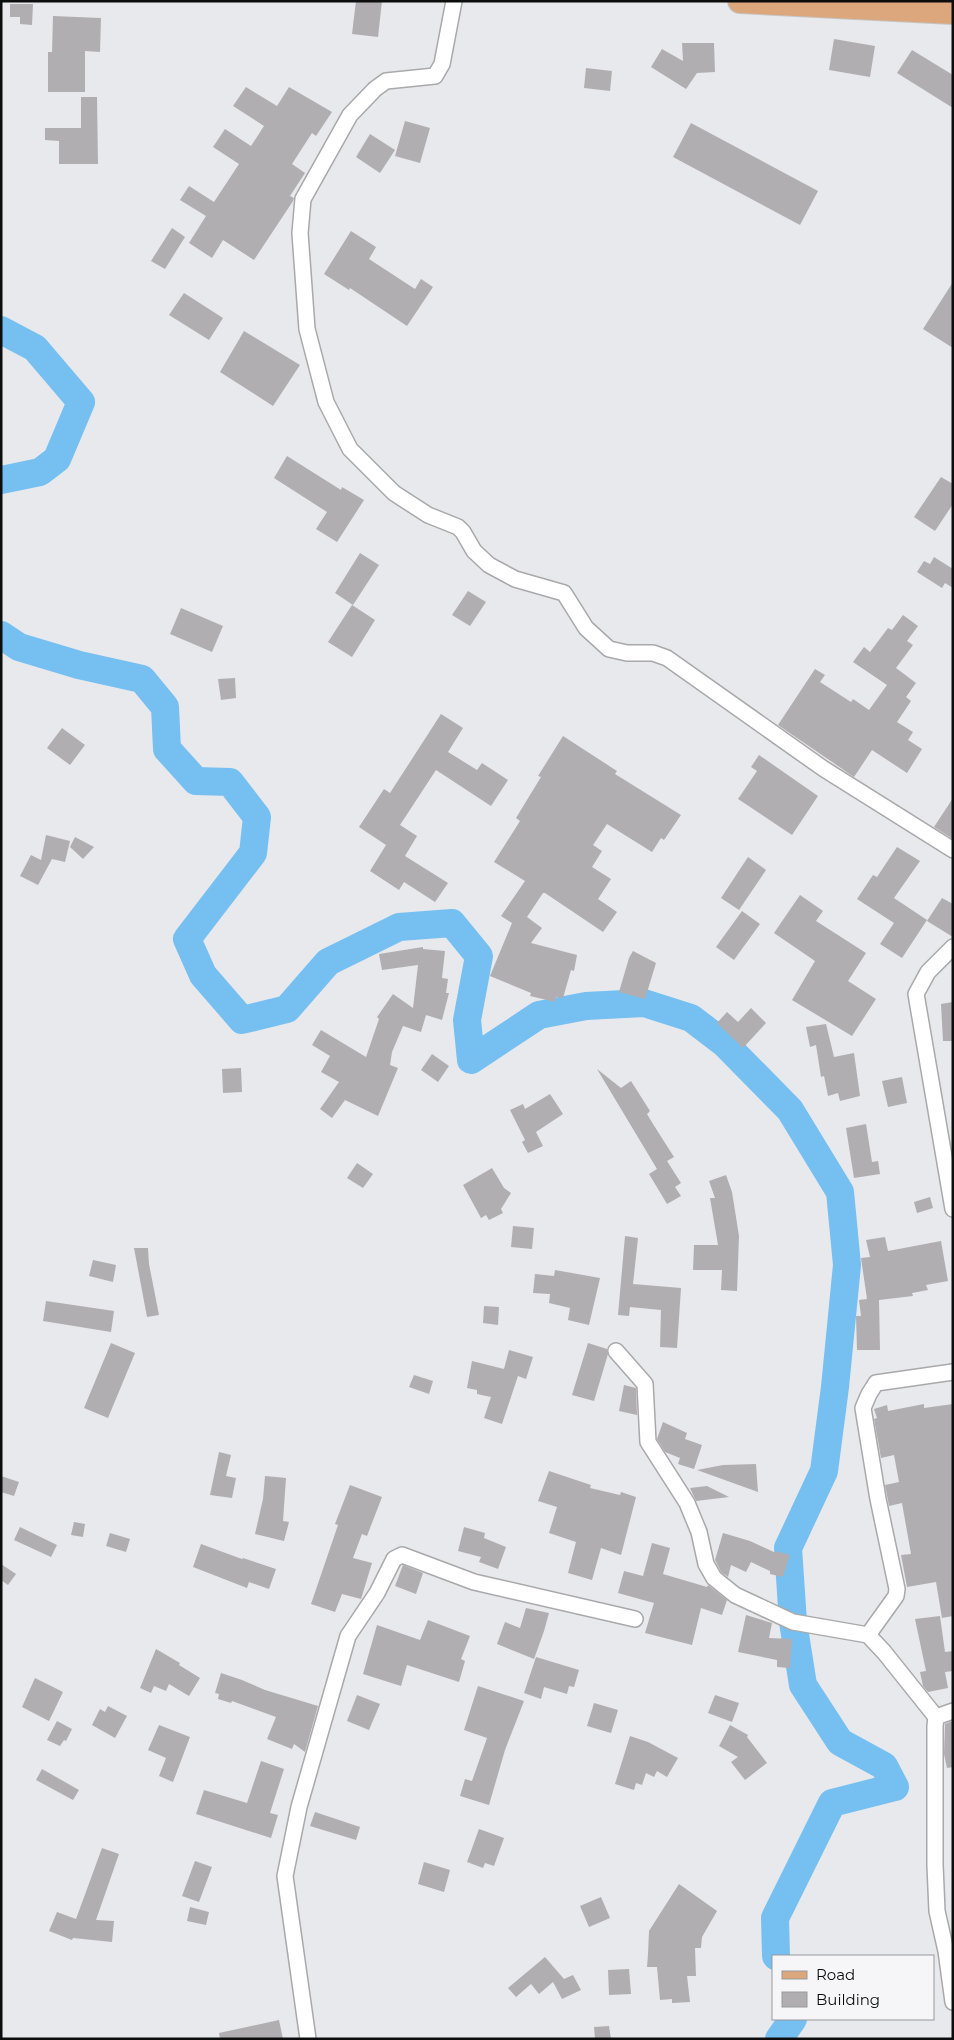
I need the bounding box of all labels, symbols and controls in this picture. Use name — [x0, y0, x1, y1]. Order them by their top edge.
legend — [772, 1955, 934, 2020]
text: Road — [816, 1965, 855, 1984]
text: Building — [816, 1990, 880, 2009]

